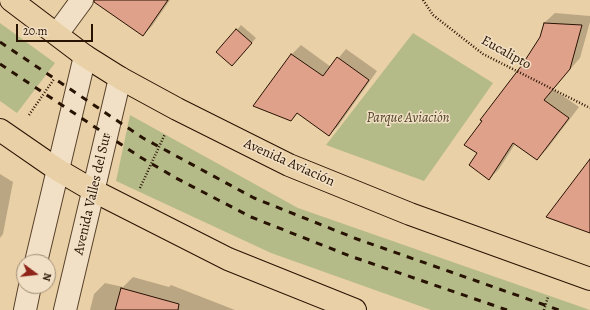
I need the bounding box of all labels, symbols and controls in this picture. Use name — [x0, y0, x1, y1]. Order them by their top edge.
scale bar — [18, 16, 95, 42]
text: 20 m — [23, 23, 47, 39]
street label: Eucalipto — [478, 33, 534, 73]
park label: Parque Aviación — [366, 111, 450, 127]
street label: Avenida Valles del Sur — [71, 132, 115, 256]
street label: Avenida Aviación — [241, 135, 337, 191]
north arrow — [16, 254, 56, 294]
text: N — [39, 271, 55, 283]

